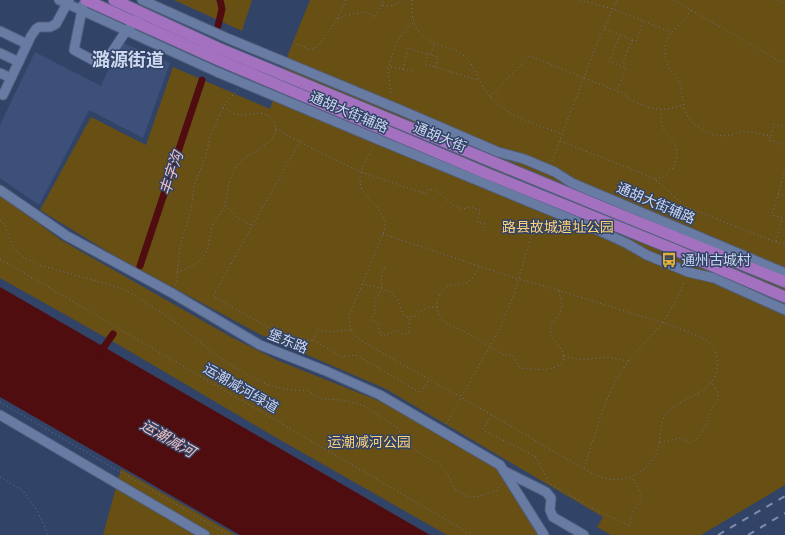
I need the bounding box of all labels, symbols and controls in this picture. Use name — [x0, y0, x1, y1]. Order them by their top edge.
district label: 潞源街道 — [92, 48, 164, 71]
street label: 通胡大街辅路 — [307, 87, 391, 137]
street label: 通胡大街 — [411, 118, 469, 156]
water label: 丰字沟 — [155, 147, 188, 197]
street label: 通胡大街辅路 — [614, 178, 698, 228]
park label: 路县故城遗址公园 — [502, 218, 614, 236]
bus stop icon: 通州古城村 — [660, 251, 678, 269]
place label: 通州古城村 — [681, 251, 751, 269]
street label: 堡东路 — [265, 325, 311, 357]
street label: 运潮减河绿道 — [200, 359, 282, 417]
water label: 运潮减河 — [137, 415, 201, 463]
park label: 运潮减河公园 — [327, 433, 411, 451]

